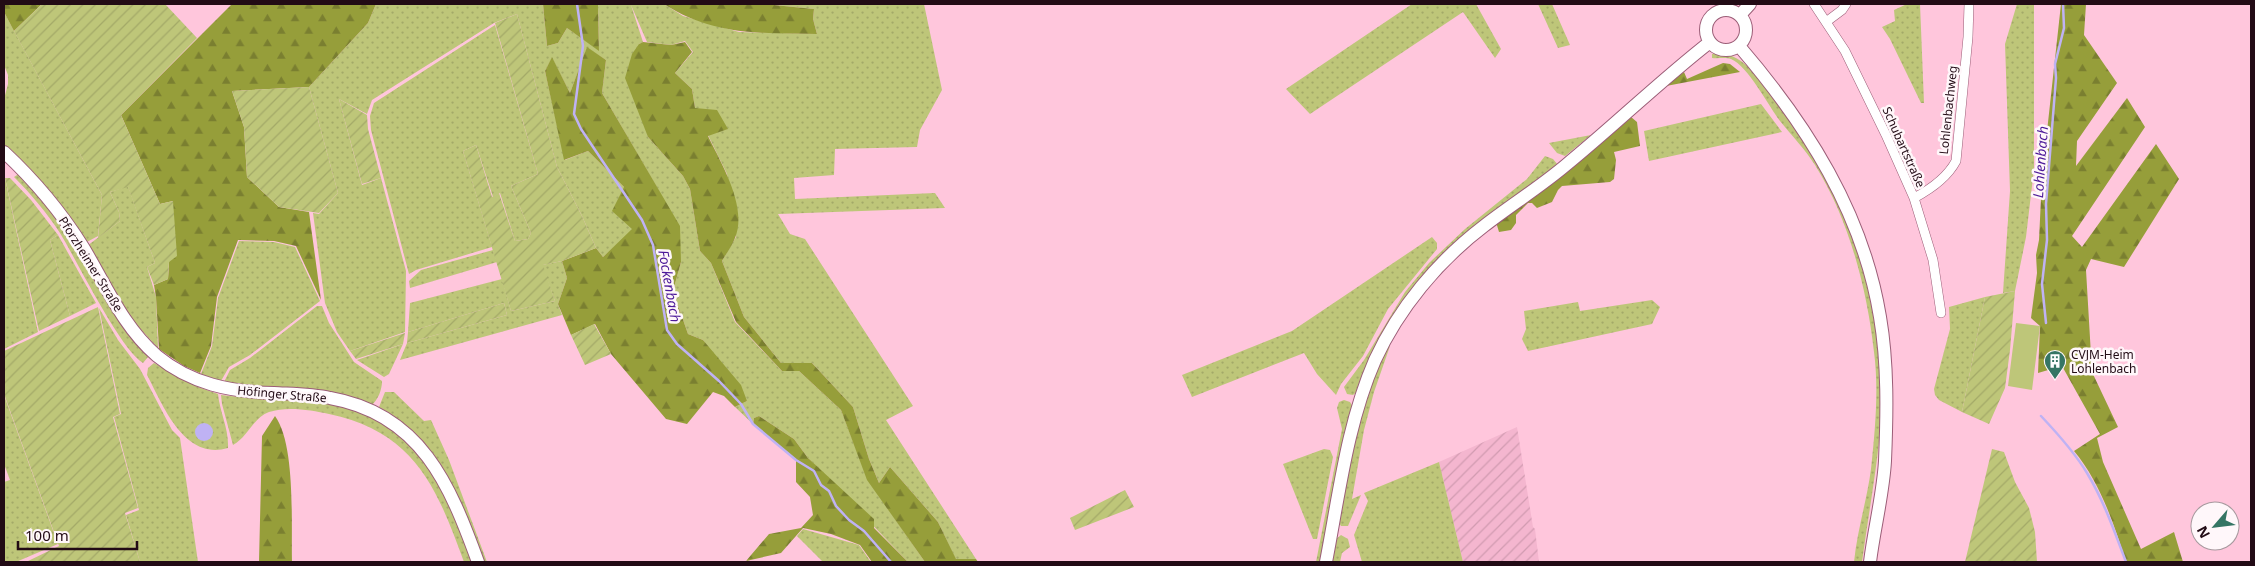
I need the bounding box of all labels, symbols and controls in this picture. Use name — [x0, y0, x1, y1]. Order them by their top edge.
street label: Lohlenbachweg — [1935, 65, 1961, 155]
street label: Schubartstraße — [1879, 104, 1929, 190]
water label: Lohlenbach — [2028, 125, 2052, 199]
street label: Pforzheimer Straße — [55, 213, 127, 315]
water label: Fockenbach — [654, 248, 686, 324]
place label: CVJM-Heim Lohlenbach — [2071, 346, 2137, 377]
building icon: CVJM-Heim Lohlenbach — [2043, 349, 2067, 380]
street label: Höfinger Straße — [237, 382, 328, 406]
north arrow — [2190, 501, 2240, 551]
scale bar — [18, 518, 136, 550]
text: N — [2192, 523, 2214, 542]
text: 100 m — [25, 525, 69, 545]

